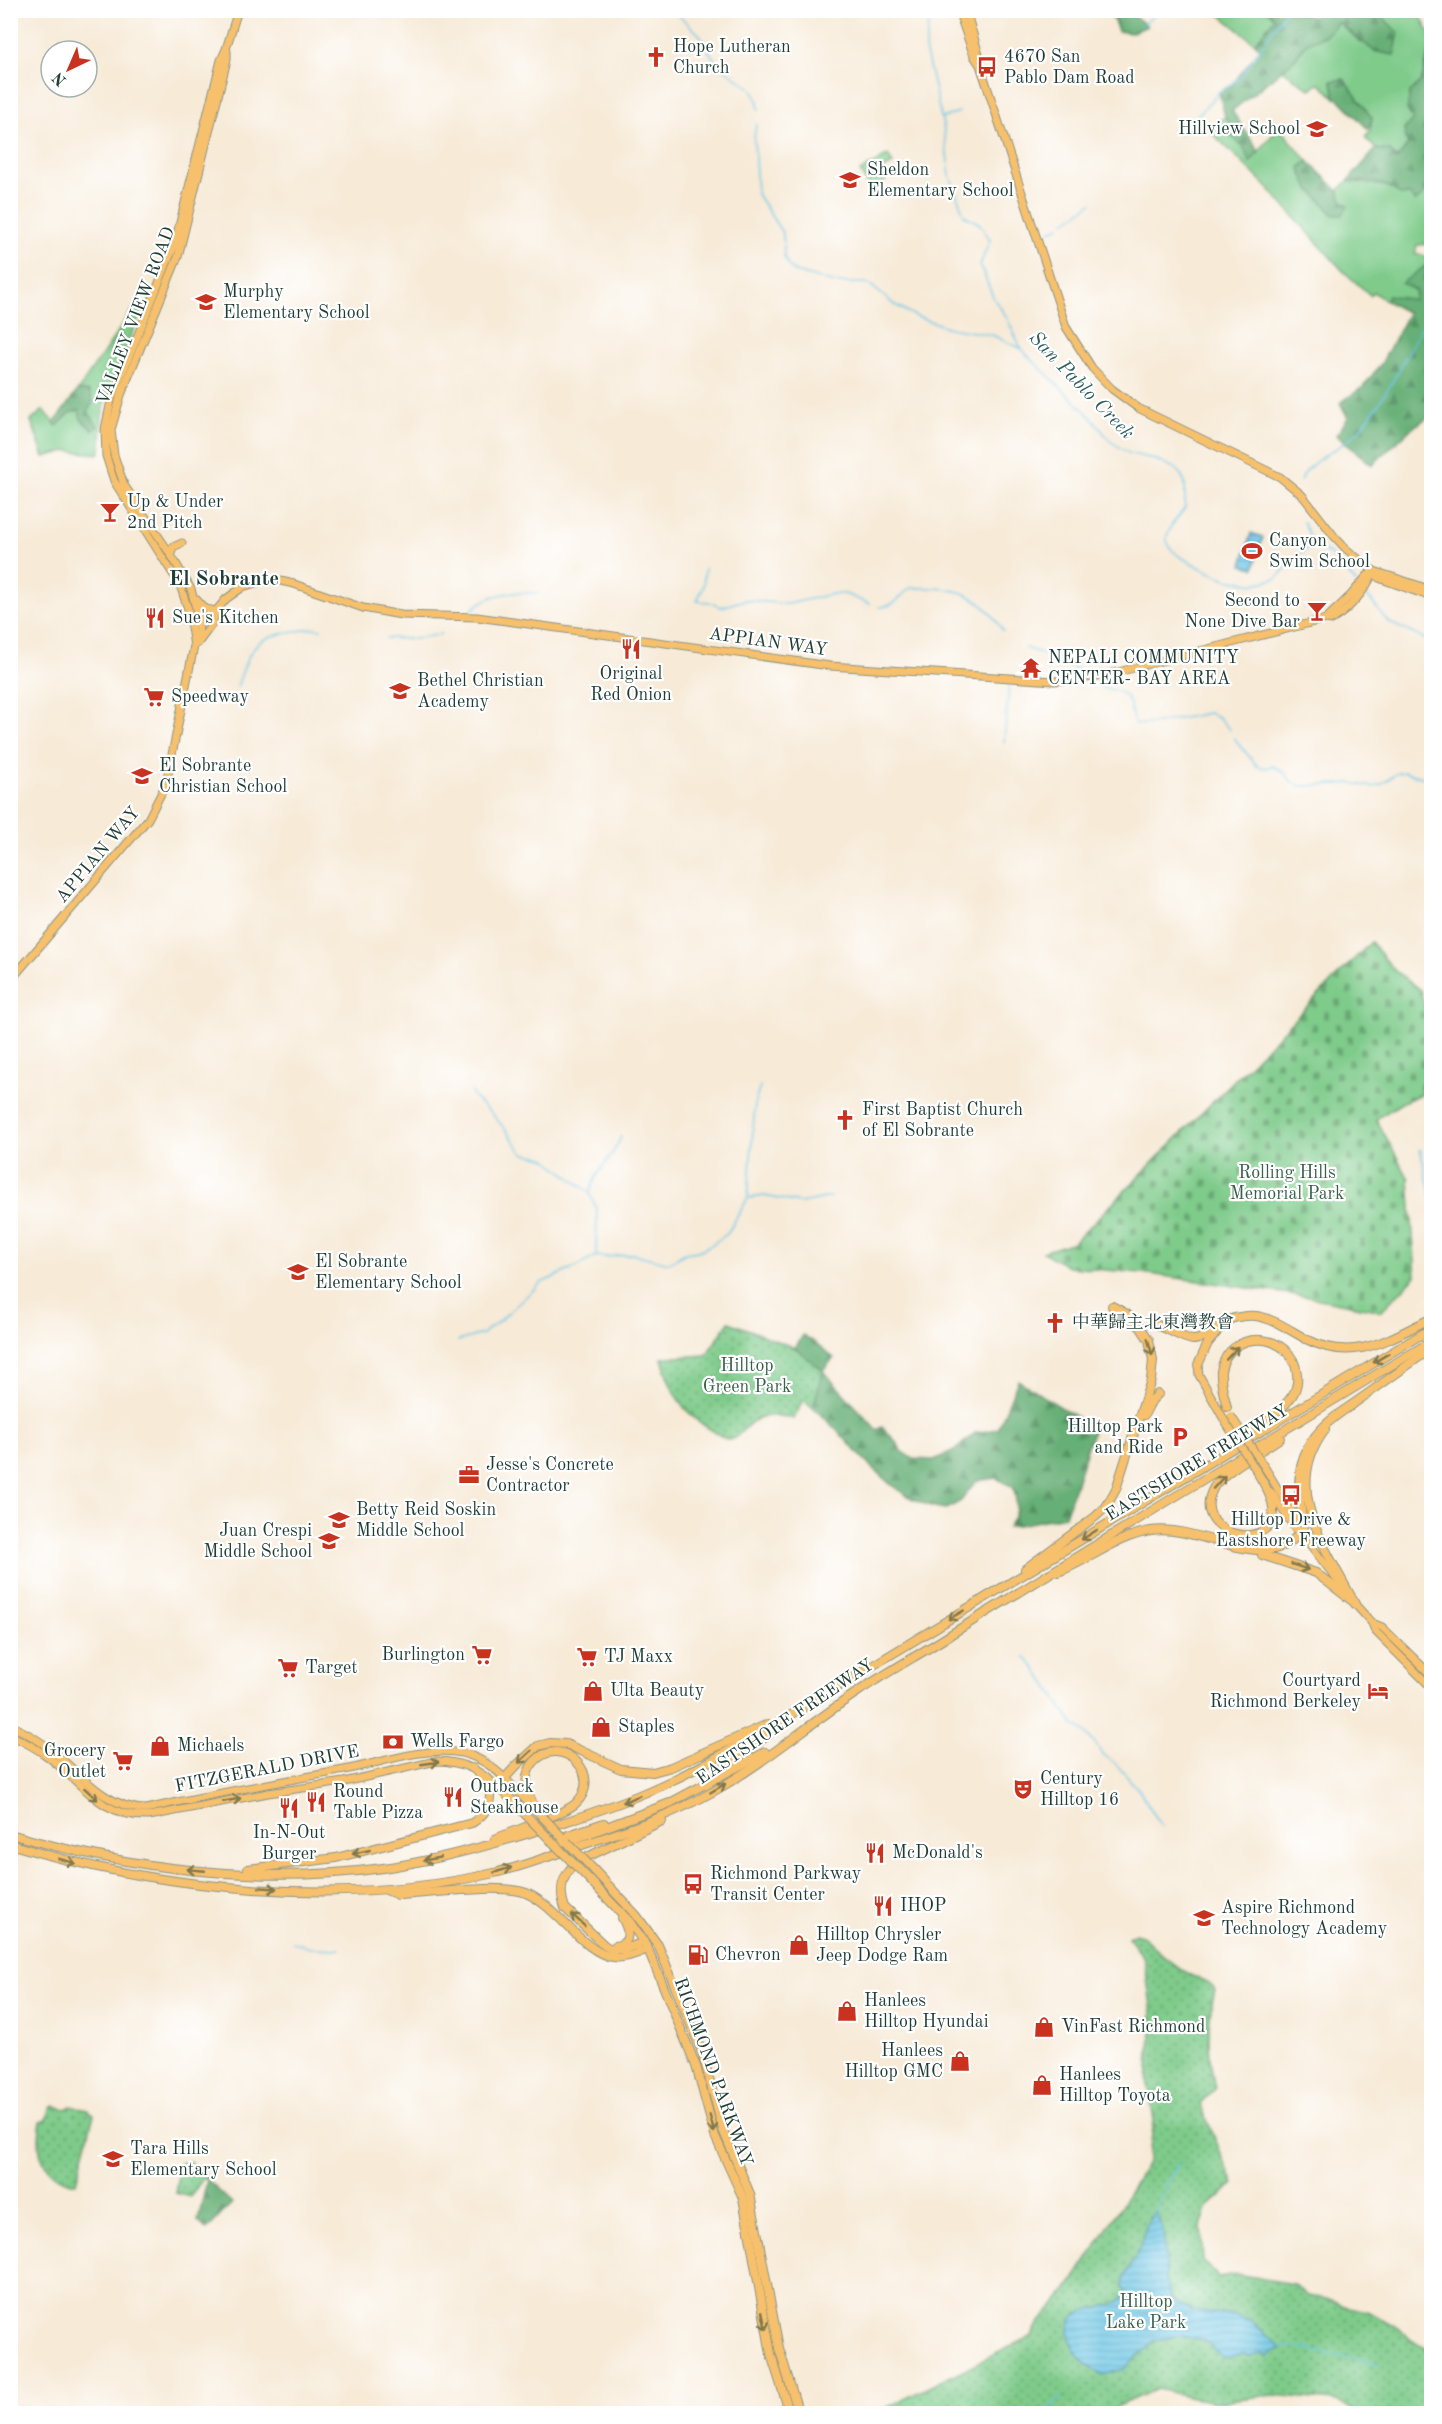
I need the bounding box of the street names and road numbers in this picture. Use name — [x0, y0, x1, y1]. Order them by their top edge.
street label: VALLEY VIEW ROAD — [94, 224, 178, 408]
street label: APPIAN WAY — [708, 625, 828, 659]
street label: APPIAN WAY — [53, 804, 143, 906]
street label: EASTSHORE FREEWAY — [1102, 1401, 1292, 1525]
street label: EASTSHORE FREEWAY — [693, 1656, 877, 1788]
street label: FITZGERALD DRIVE — [173, 1742, 361, 1796]
street label: RICHMOND PARKWAY — [670, 1975, 756, 2169]

